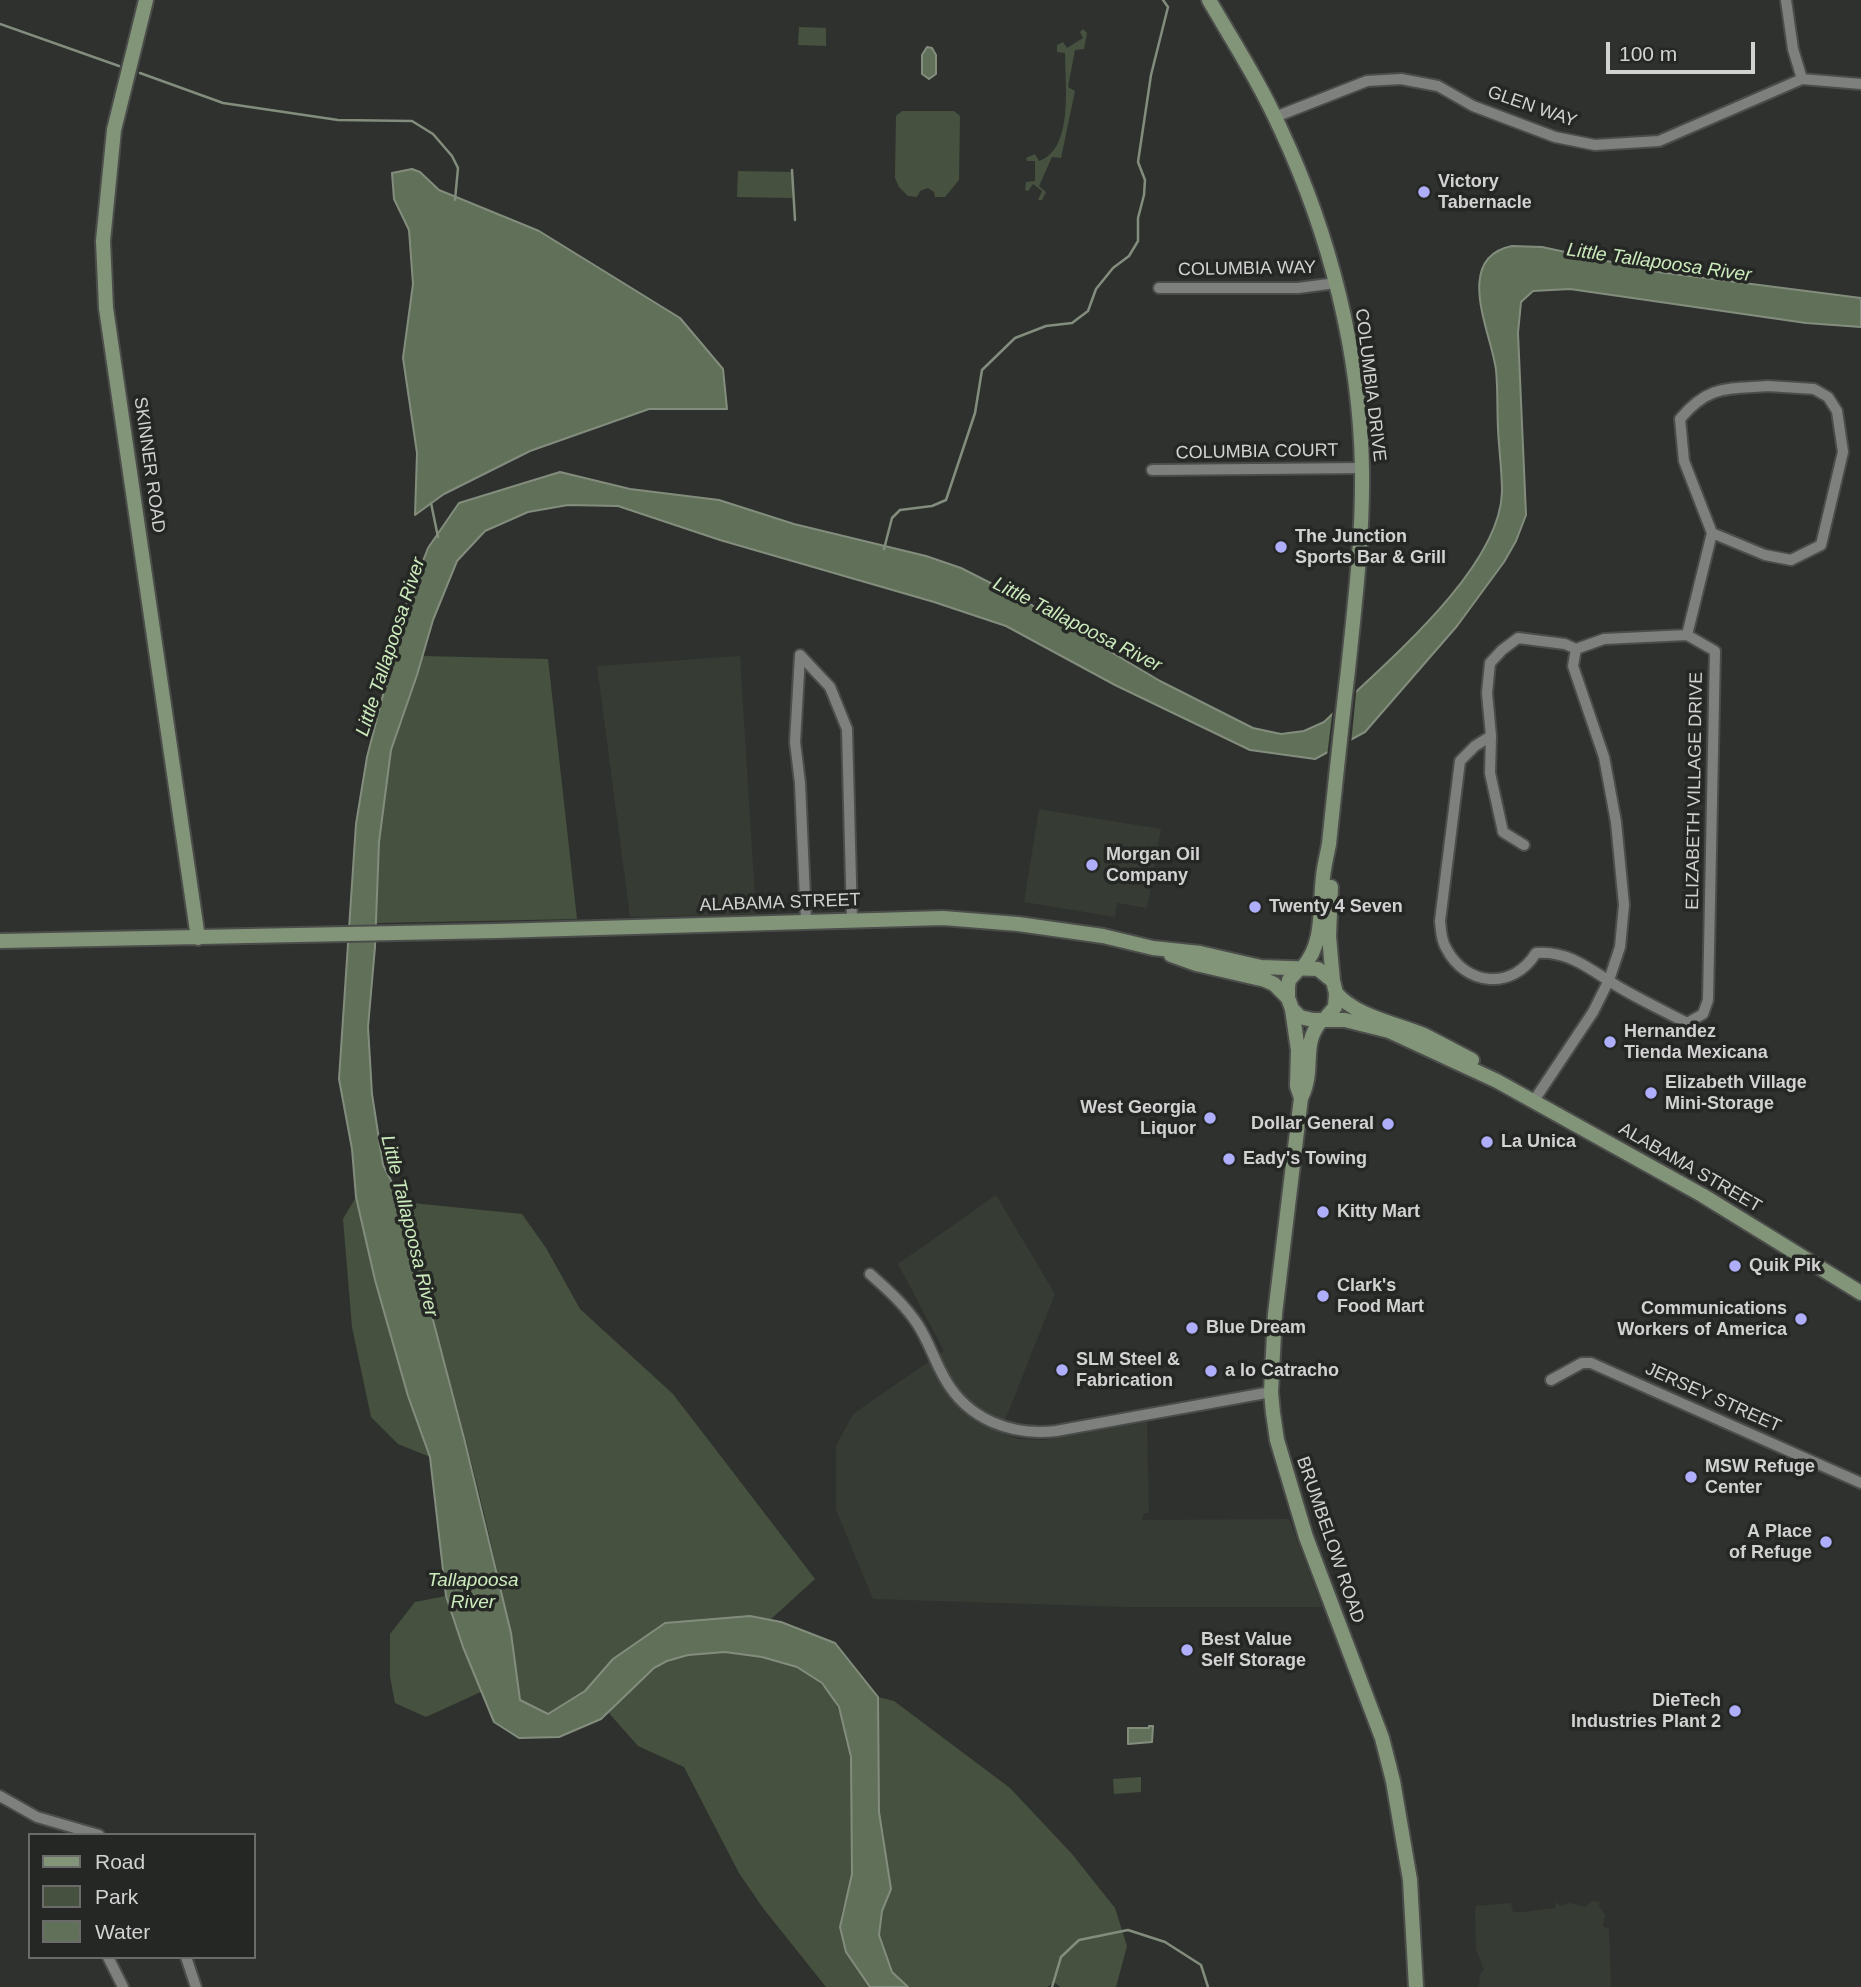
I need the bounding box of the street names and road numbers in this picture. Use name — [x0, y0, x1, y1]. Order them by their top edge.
street label: GLEN WAY — [1485, 82, 1579, 132]
street label: COLUMBIA WAY — [1178, 257, 1316, 281]
street label: COLUMBIA DRIVE — [1350, 307, 1390, 463]
street label: SKINNER ROAD — [129, 396, 169, 534]
street label: COLUMBIA COURT — [1175, 440, 1339, 464]
street label: ELIZABETH VILLAGE DRIVE — [1682, 672, 1708, 910]
street label: ALABAMA STREET — [699, 889, 861, 917]
street label: ALABAMA STREET — [1615, 1118, 1765, 1218]
street label: JERSEY STREET — [1642, 1358, 1784, 1438]
street label: BRUMBELOW ROAD — [1291, 1454, 1369, 1626]

